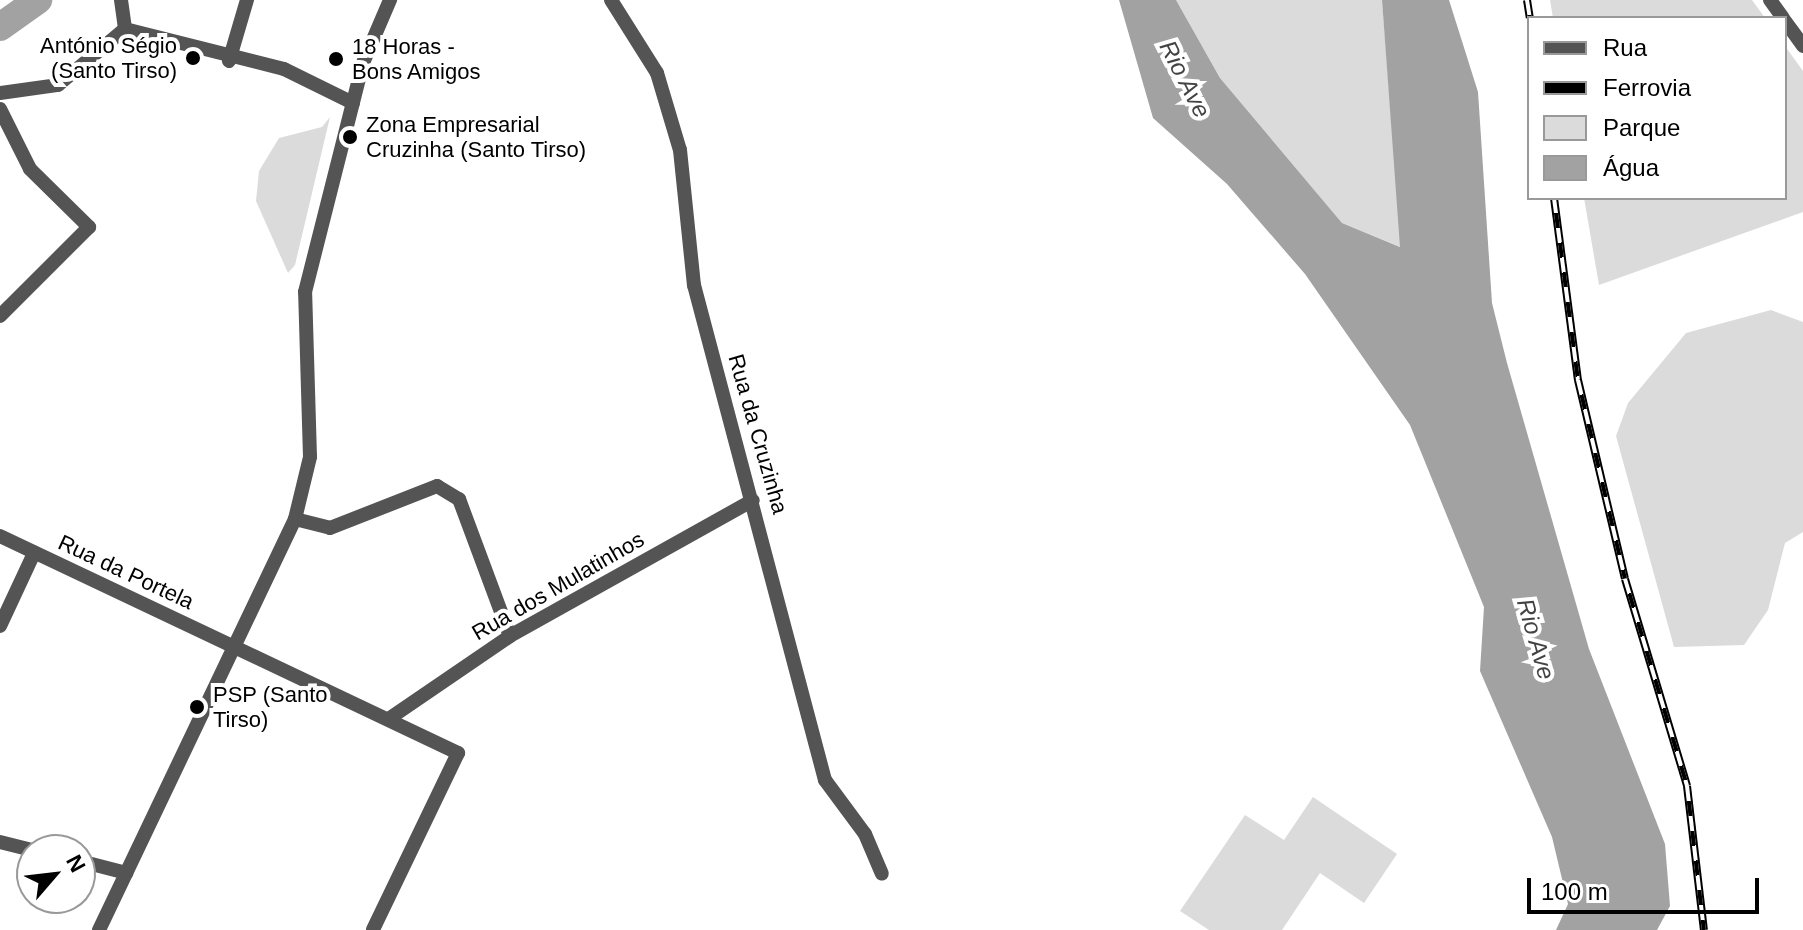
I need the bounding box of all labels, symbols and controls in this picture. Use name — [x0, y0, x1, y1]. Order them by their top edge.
legend — [1527, 16, 1787, 200]
place label: António Ségio (Santo Tirso) — [40, 32, 177, 84]
place label: 18 Horas - Bons Amigos — [352, 33, 482, 84]
text: Rua — [1603, 34, 1647, 61]
water label: Rio Ave — [1153, 35, 1217, 123]
marker: António Ségio (Santo Tirso) — [184, 49, 202, 67]
marker: 18 Horas - Bons Amigos — [327, 50, 345, 68]
text: Ferrovia — [1603, 74, 1691, 101]
place label: Zona Empresarial Cruzinha (Santo Tirso) — [366, 111, 586, 162]
text: Parque — [1603, 114, 1680, 141]
marker: Zona Empresarial Cruzinha (Santo Tirso) — [341, 128, 359, 146]
text: Água — [1603, 154, 1659, 181]
street label: Rua da Cruzinha — [723, 351, 793, 517]
street label: Rua dos Mulatinhos — [467, 526, 649, 646]
street label: Rua da Portela — [54, 529, 198, 615]
water label: Rio Ave — [1511, 595, 1561, 683]
place label: PSP (Santo Tirso) — [213, 681, 328, 732]
marker: PSP (Santo Tirso) — [188, 698, 206, 716]
north arrow — [16, 834, 96, 914]
text: N — [61, 851, 91, 876]
scale bar — [1531, 862, 1763, 912]
text: 100 m — [1541, 878, 1608, 905]

